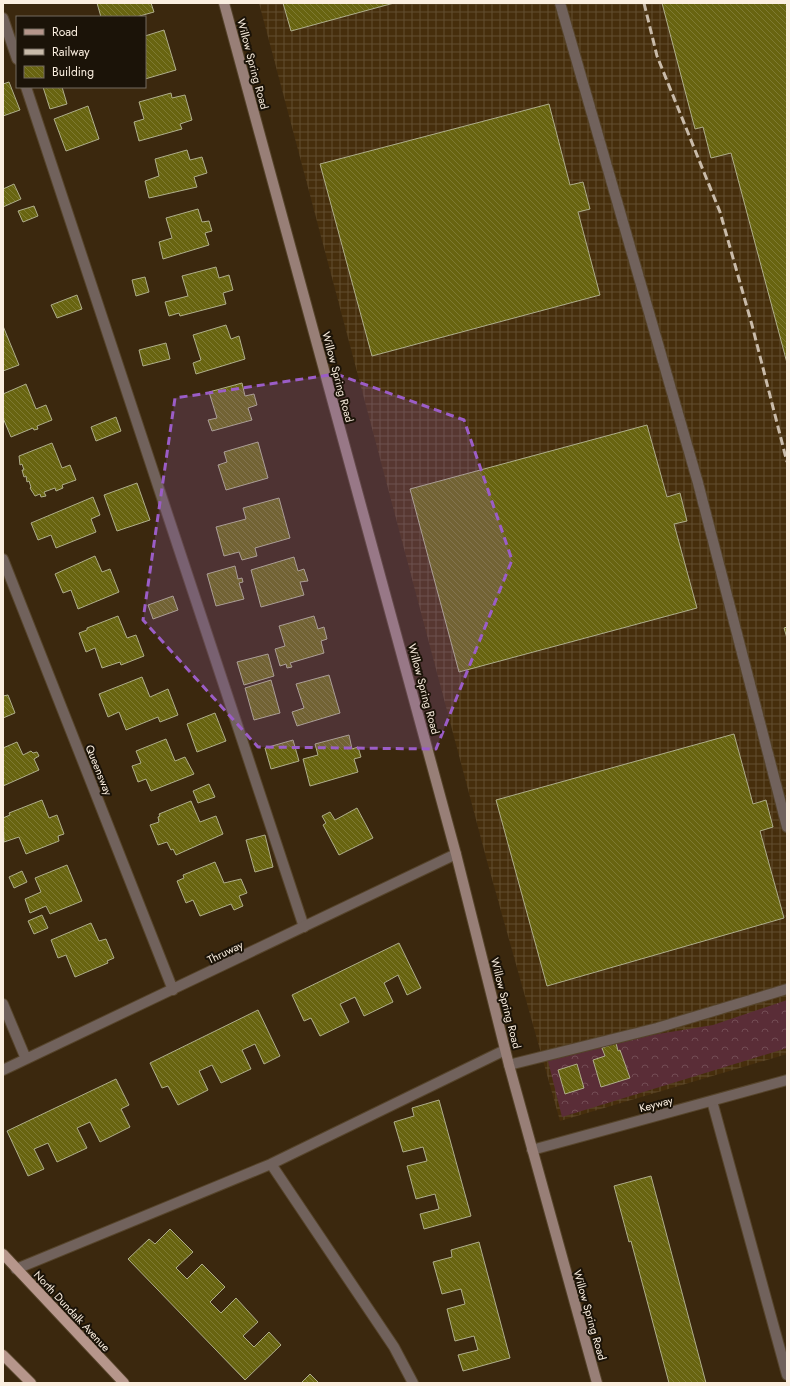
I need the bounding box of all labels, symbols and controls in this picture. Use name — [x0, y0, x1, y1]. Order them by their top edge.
legend — [16, 16, 146, 88]
street label: Willow Spring Road — [233, 17, 273, 111]
text: Road — [52, 23, 78, 41]
text: Railway — [52, 43, 90, 61]
text: Building — [52, 63, 94, 81]
street label: Willow Spring Road — [318, 330, 358, 424]
street label: Willow Spring Road — [404, 642, 444, 736]
street label: Queensway — [82, 742, 116, 798]
street label: Thruway — [204, 936, 246, 968]
street label: Willow Spring Road — [487, 956, 525, 1050]
street label: Keyway — [637, 1092, 675, 1116]
street label: North Dundalk Avenue — [30, 1267, 114, 1355]
street label: Willow Spring Road — [569, 1268, 611, 1362]

